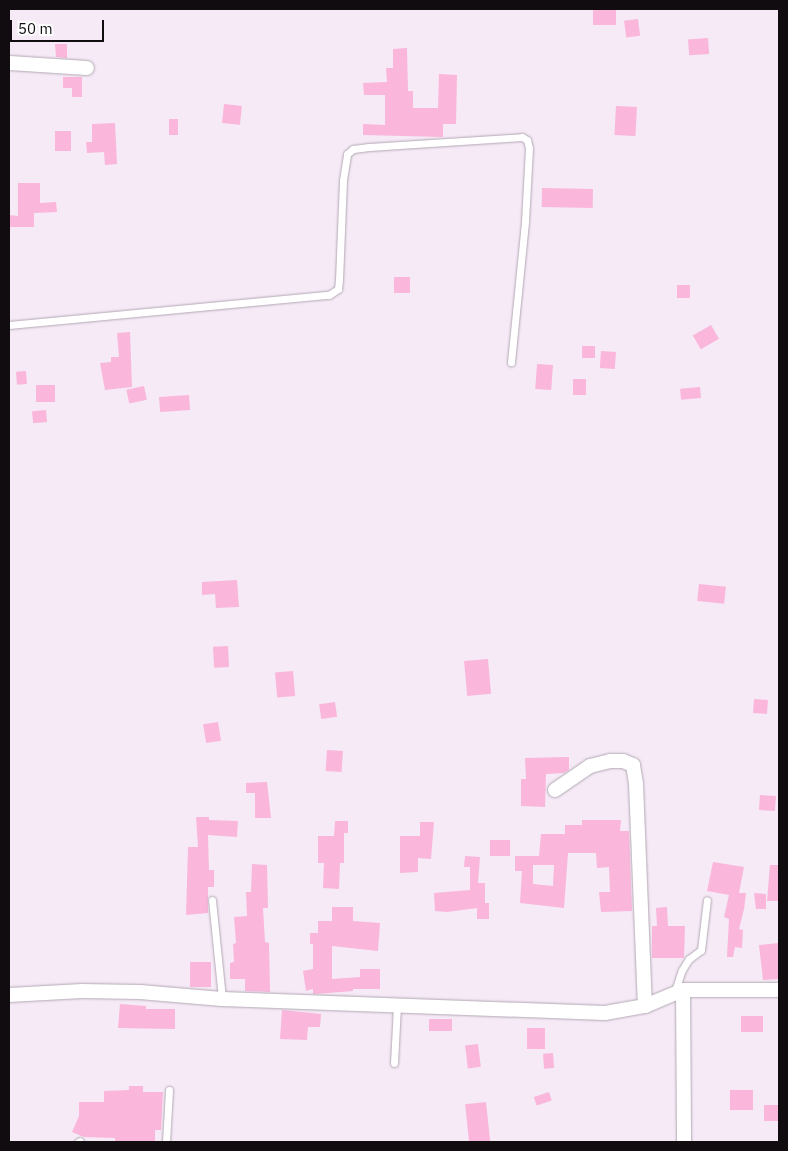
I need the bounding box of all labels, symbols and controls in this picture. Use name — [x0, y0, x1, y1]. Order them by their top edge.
scale bar — [12, 10, 106, 42]
text: 50 m — [18, 19, 53, 38]

